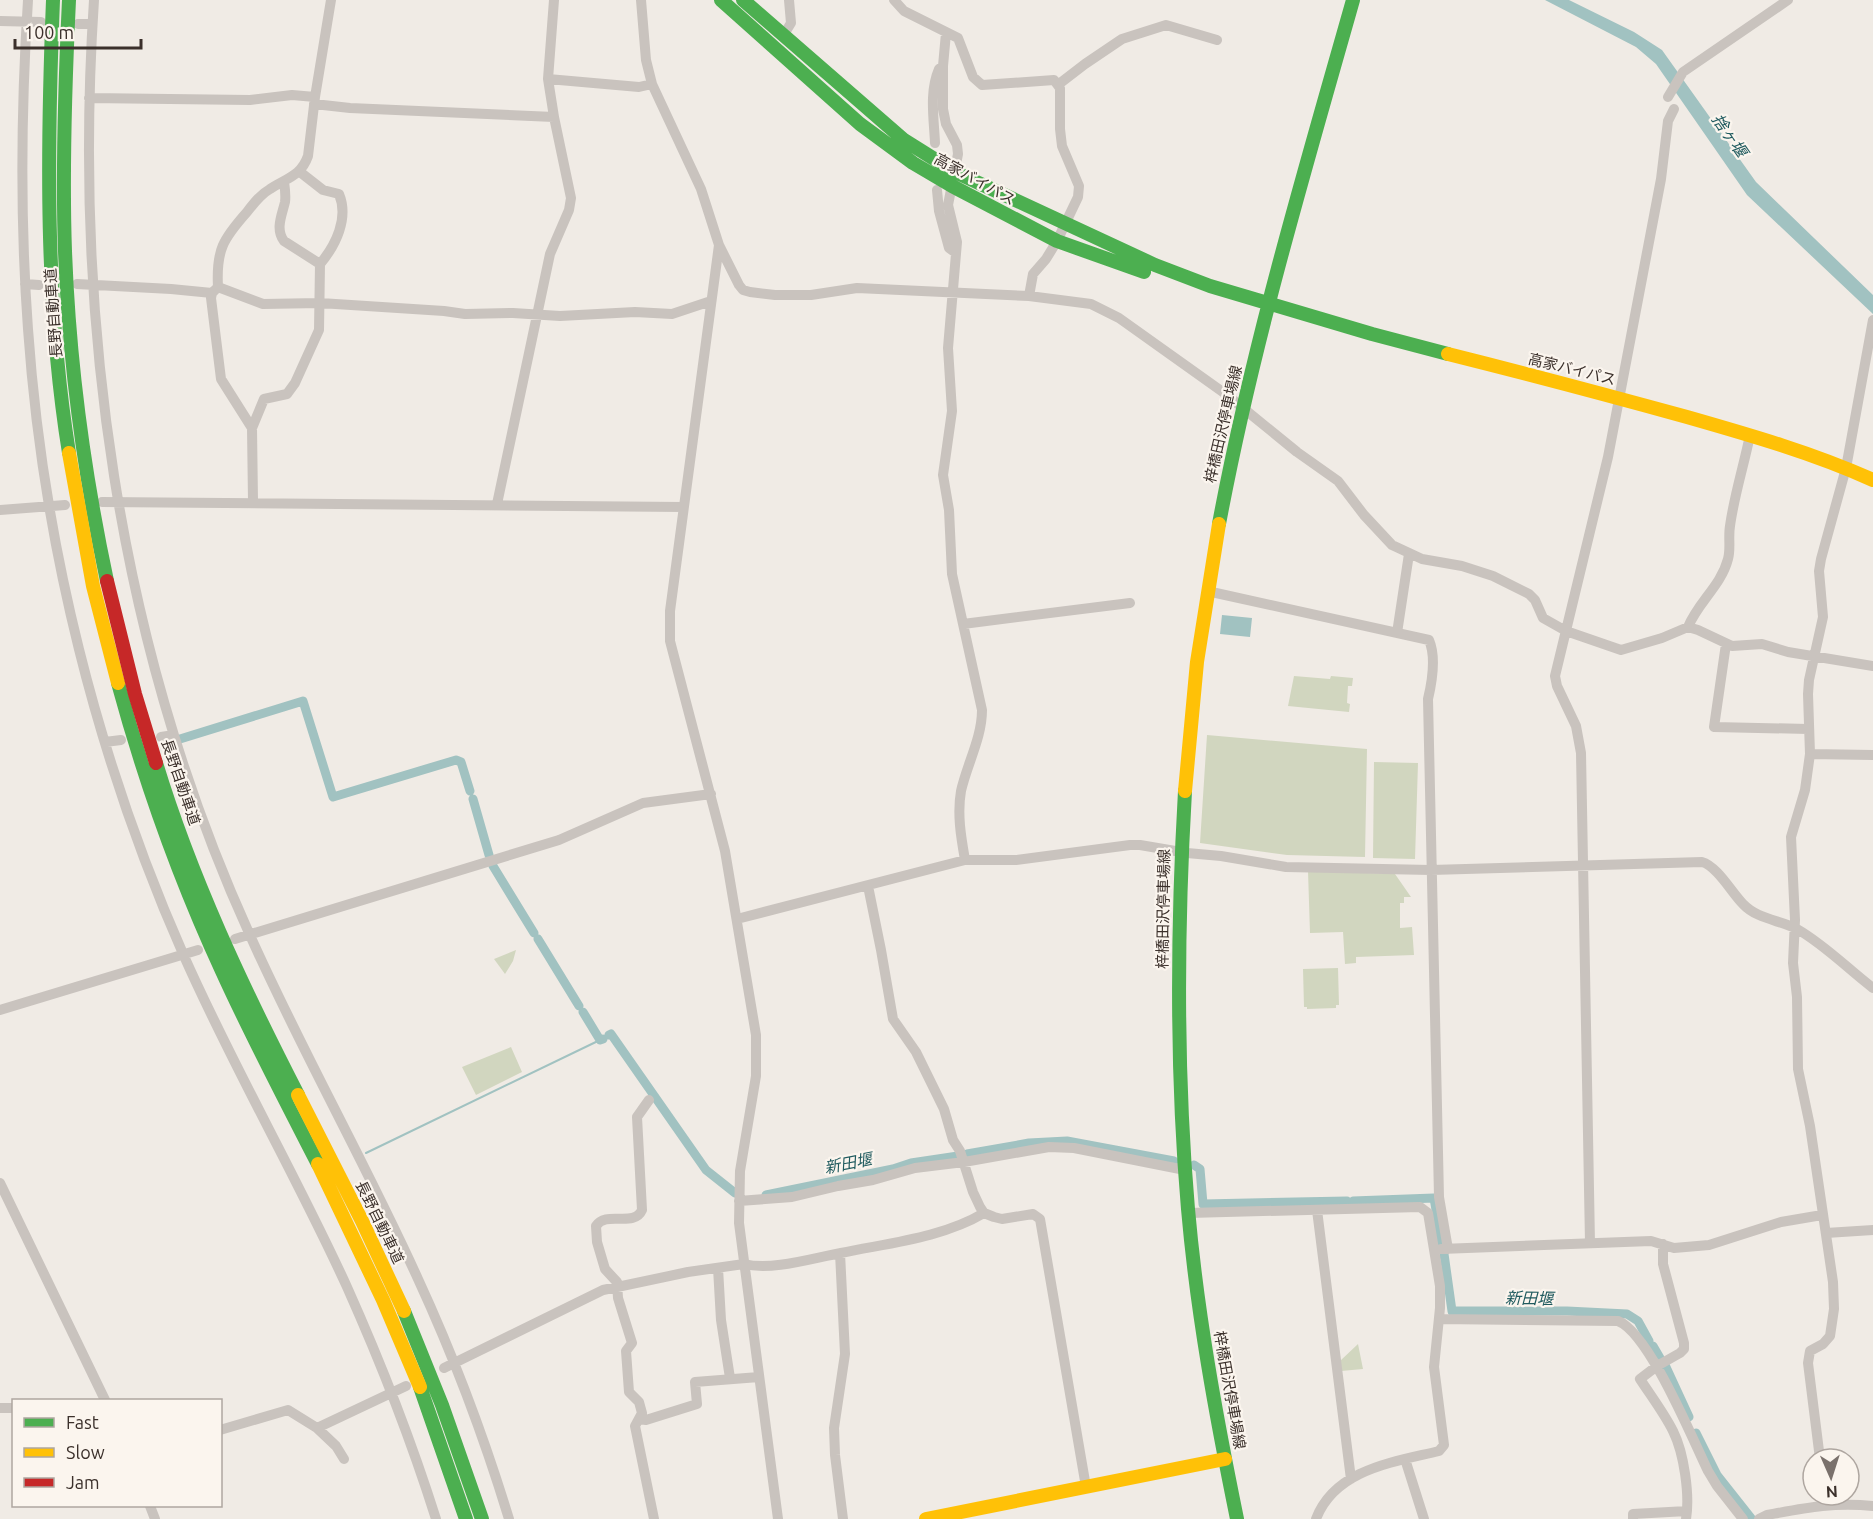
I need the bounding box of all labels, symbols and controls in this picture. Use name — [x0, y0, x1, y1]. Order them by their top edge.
scale bar — [15, 12, 141, 50]
text: 100 m — [24, 22, 74, 42]
water label: 捨ヶ堰 — [1709, 110, 1753, 162]
street label: 高家バイパス — [932, 150, 1018, 208]
street label: 長野自動車道 — [41, 268, 65, 358]
street label: 高家バイパス — [1526, 350, 1618, 388]
street label: 梓橋田沢停車場線 — [1201, 364, 1245, 484]
street label: 長野自動車道 — [158, 737, 204, 827]
street label: 梓橋田沢停車場線 — [1153, 849, 1173, 969]
water label: 新田堰 — [823, 1149, 876, 1176]
street label: 長野自動車道 — [353, 1178, 407, 1266]
water label: 新田堰 — [1505, 1289, 1556, 1307]
street label: 梓橋田沢停車場線 — [1211, 1329, 1249, 1451]
legend — [12, 1399, 222, 1507]
text: Fast — [66, 1412, 99, 1432]
text: Slow — [66, 1442, 105, 1462]
north arrow — [1801, 1447, 1861, 1507]
text: Jam — [66, 1472, 100, 1492]
text: N — [1825, 1483, 1838, 1501]

